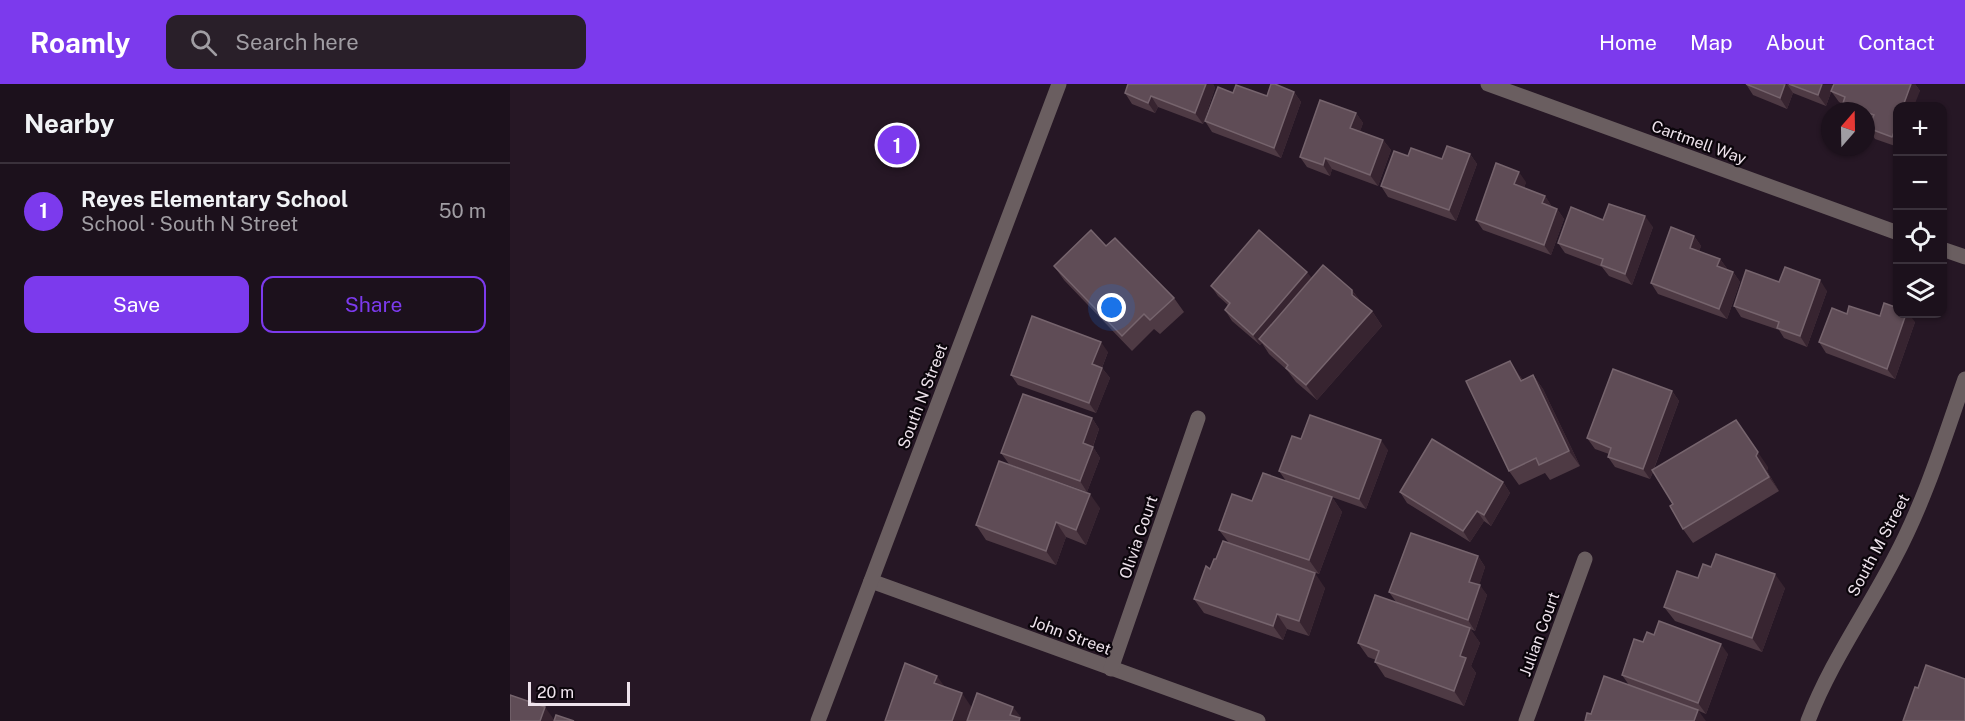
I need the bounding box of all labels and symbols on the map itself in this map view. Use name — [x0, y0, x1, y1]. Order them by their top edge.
north arrow — [1821, 102, 1875, 156]
street label: Cartmell Way — [1649, 117, 1749, 169]
pin: 1 — [878, 122, 916, 168]
your location — [1097, 293, 1126, 322]
street label: South N Street — [894, 341, 951, 451]
street label: South M Street — [1843, 491, 1913, 600]
street label: Olivia Court — [1115, 493, 1162, 581]
street label: Julian Court — [1515, 590, 1563, 679]
street label: John Street — [1028, 612, 1114, 659]
scale bar — [528, 679, 630, 706]

